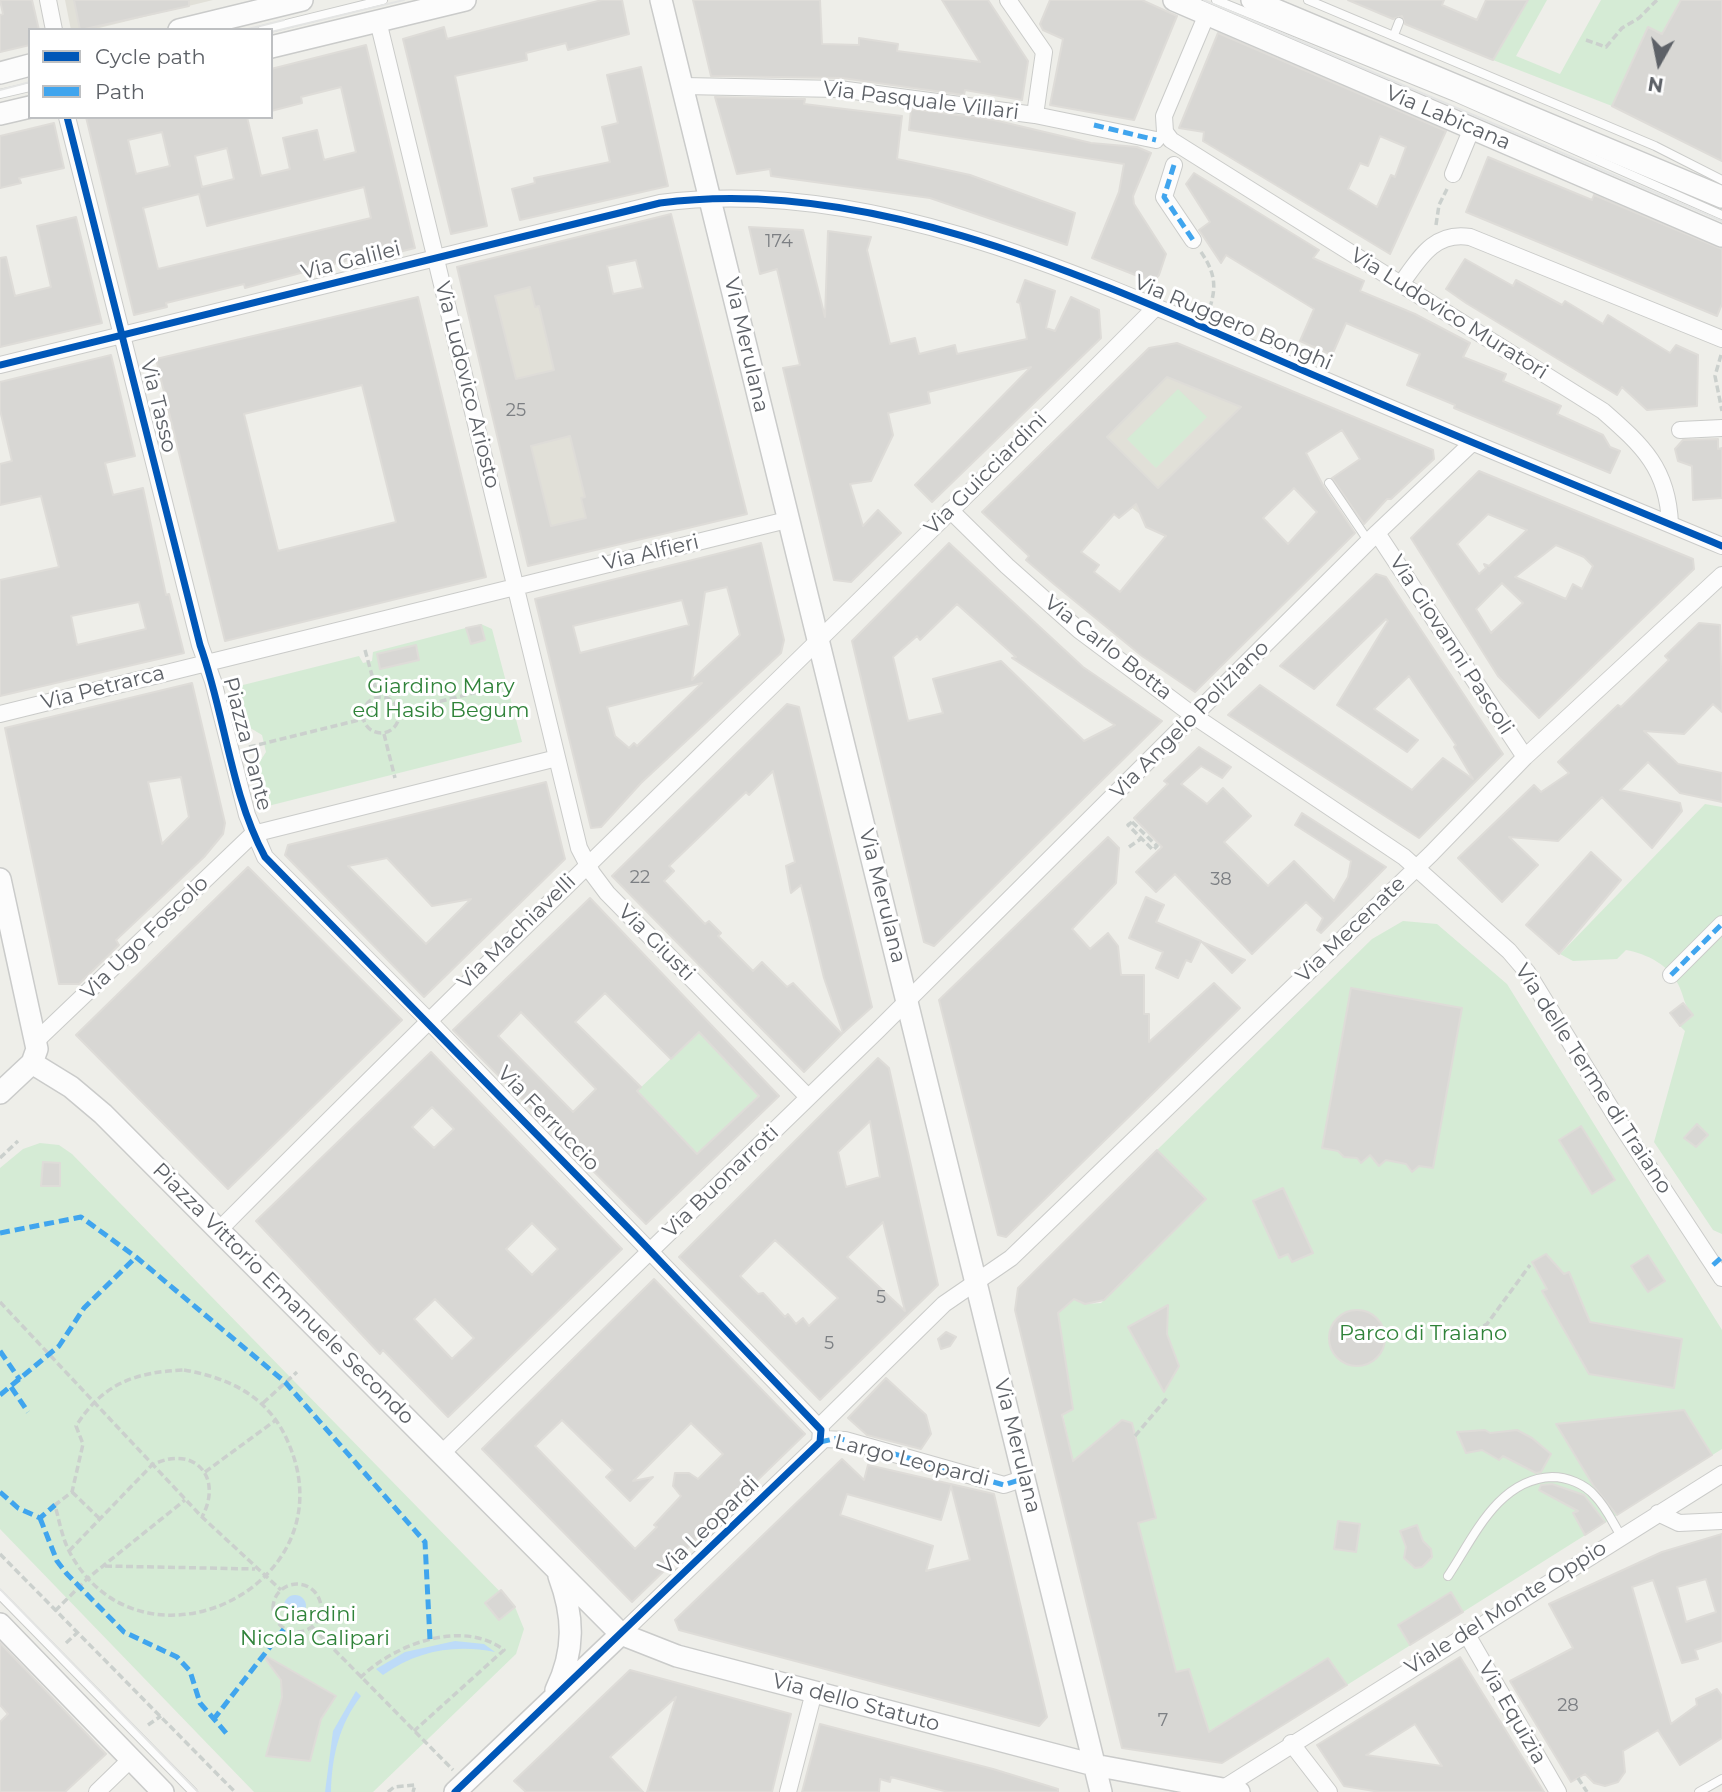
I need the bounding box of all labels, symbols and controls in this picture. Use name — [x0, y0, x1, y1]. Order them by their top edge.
legend — [28, 28, 273, 119]
north arrow — [1624, 28, 1694, 98]
text: Cycle path — [95, 44, 206, 69]
text: N — [1646, 72, 1665, 97]
street label: Via Pasquale Villari — [822, 76, 1020, 126]
text: Path — [95, 79, 145, 104]
street label: Via Labicana — [1382, 80, 1514, 156]
house number: 174 — [765, 231, 793, 253]
street label: Via Galilei — [299, 236, 403, 286]
street label: Via Ludovico Muratori — [1346, 243, 1552, 385]
street label: Via Ruggero Bonghi — [1130, 270, 1336, 376]
street label: Via Merulana — [718, 275, 774, 415]
street label: Via Ludovico Ariosto — [429, 279, 505, 491]
street label: Via Tasso — [134, 357, 182, 455]
house number: 25 — [506, 400, 526, 422]
street label: Via Guicciardini — [919, 407, 1053, 541]
street label: Via Alfieri — [601, 530, 701, 576]
street label: Via Giovanni Pascoli — [1384, 551, 1518, 739]
street label: Via Carlo Botta — [1039, 590, 1177, 706]
street label: Via Angelo Poliziano — [1105, 635, 1275, 805]
street label: Via Petrarca — [39, 661, 167, 715]
street label: Piazza Dante — [217, 674, 277, 814]
park label: Giardino Mary ed Hasib Begum — [353, 674, 529, 724]
street label: Via Merulana — [853, 826, 911, 966]
house number: 22 — [630, 867, 650, 889]
street label: Via Machiavelli — [453, 869, 581, 995]
house number: 38 — [1210, 869, 1232, 891]
street label: Via Ugo Foscolo — [76, 871, 214, 1005]
street label: Via Mecenate — [1291, 872, 1411, 988]
street label: Via Giusti — [612, 899, 700, 987]
street label: Via delle Terme di Traiano — [1509, 959, 1677, 1199]
street label: Via Ferruccio — [492, 1061, 604, 1177]
street label: Via Buonarroti — [658, 1120, 784, 1244]
street label: Piazza Vittorio Emanuele Secondo — [147, 1158, 419, 1430]
house number: 5 — [876, 1287, 886, 1309]
park label: Parco di Traiano — [1339, 1321, 1507, 1347]
house number: 5 — [824, 1333, 834, 1355]
street label: Via Merulana — [988, 1376, 1046, 1516]
street label: Largo Leopardi — [832, 1430, 992, 1492]
street label: Via Leopardi — [653, 1472, 765, 1580]
street label: Viale del Monte Oppio — [1401, 1536, 1611, 1680]
park label: Giardini Nicola Calipari — [240, 1602, 390, 1652]
street label: Via Equizia — [1472, 1657, 1552, 1769]
street label: Via dello Statuto — [770, 1669, 942, 1737]
house number: 28 — [1557, 1695, 1579, 1717]
house number: 7 — [1158, 1710, 1168, 1732]

